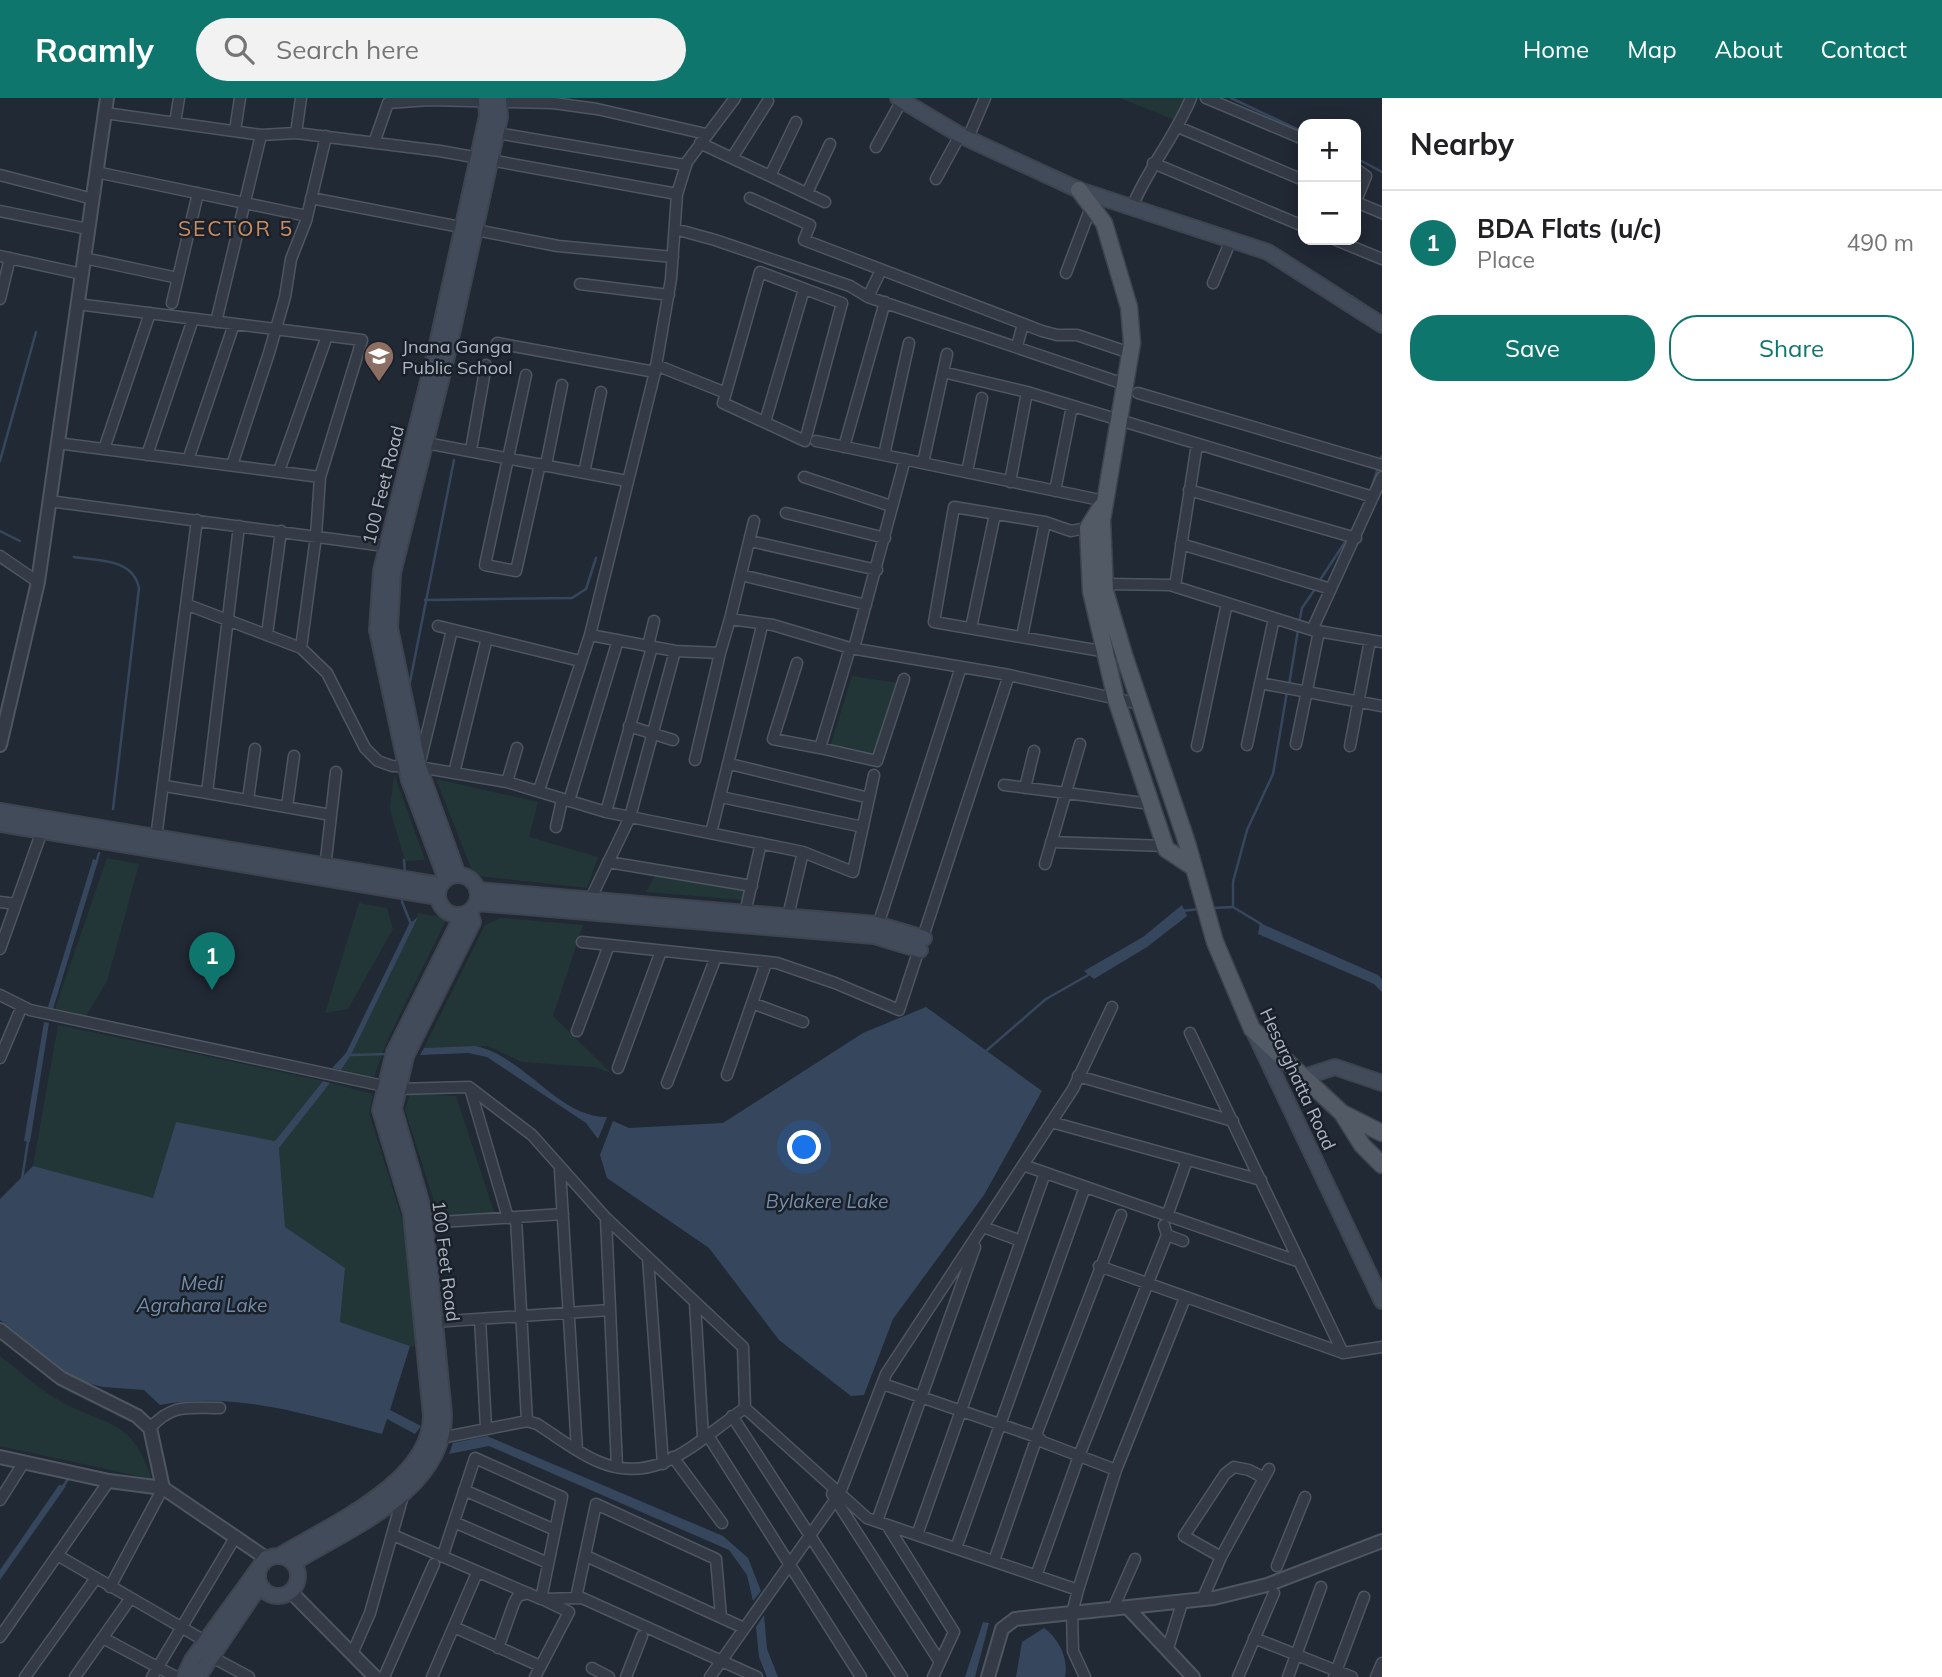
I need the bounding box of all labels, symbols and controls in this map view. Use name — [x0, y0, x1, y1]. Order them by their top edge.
search box — [196, 18, 686, 81]
text: Roamly — [35, 29, 154, 70]
icon: search — [220, 30, 258, 68]
text: Search here — [276, 33, 419, 66]
text: Home — [1523, 34, 1589, 64]
text: Map — [1627, 34, 1677, 64]
text: About — [1715, 34, 1783, 64]
text: Contact — [1821, 34, 1907, 64]
map controls — [1298, 119, 1361, 245]
button: + — [1298, 119, 1361, 182]
text: Nearby — [1410, 125, 1514, 163]
button: − — [1298, 182, 1361, 245]
text: BDA Flats (u/c) — [1477, 212, 1663, 245]
district label: SECTOR 5 — [178, 215, 294, 241]
text: 1 — [1426, 228, 1440, 257]
text: 490 m — [1846, 228, 1914, 257]
text: Place — [1477, 245, 1535, 274]
button: Save — [1410, 315, 1655, 381]
button: Share — [1669, 315, 1914, 381]
place label: Jnana Ganga Public School — [402, 335, 512, 379]
school or university icon: Jnana Ganga Public School — [362, 339, 396, 383]
street label: 100 Feet Road — [357, 423, 409, 547]
pin: 1 — [189, 932, 235, 990]
street label: Hesarghatta Road — [1255, 1004, 1341, 1154]
your location — [787, 1130, 821, 1164]
water label: Bylakere Lake — [766, 1189, 888, 1213]
street label: 100 Feet Road — [427, 1199, 465, 1323]
water label: Medi Agrahara Lake — [136, 1271, 267, 1317]

